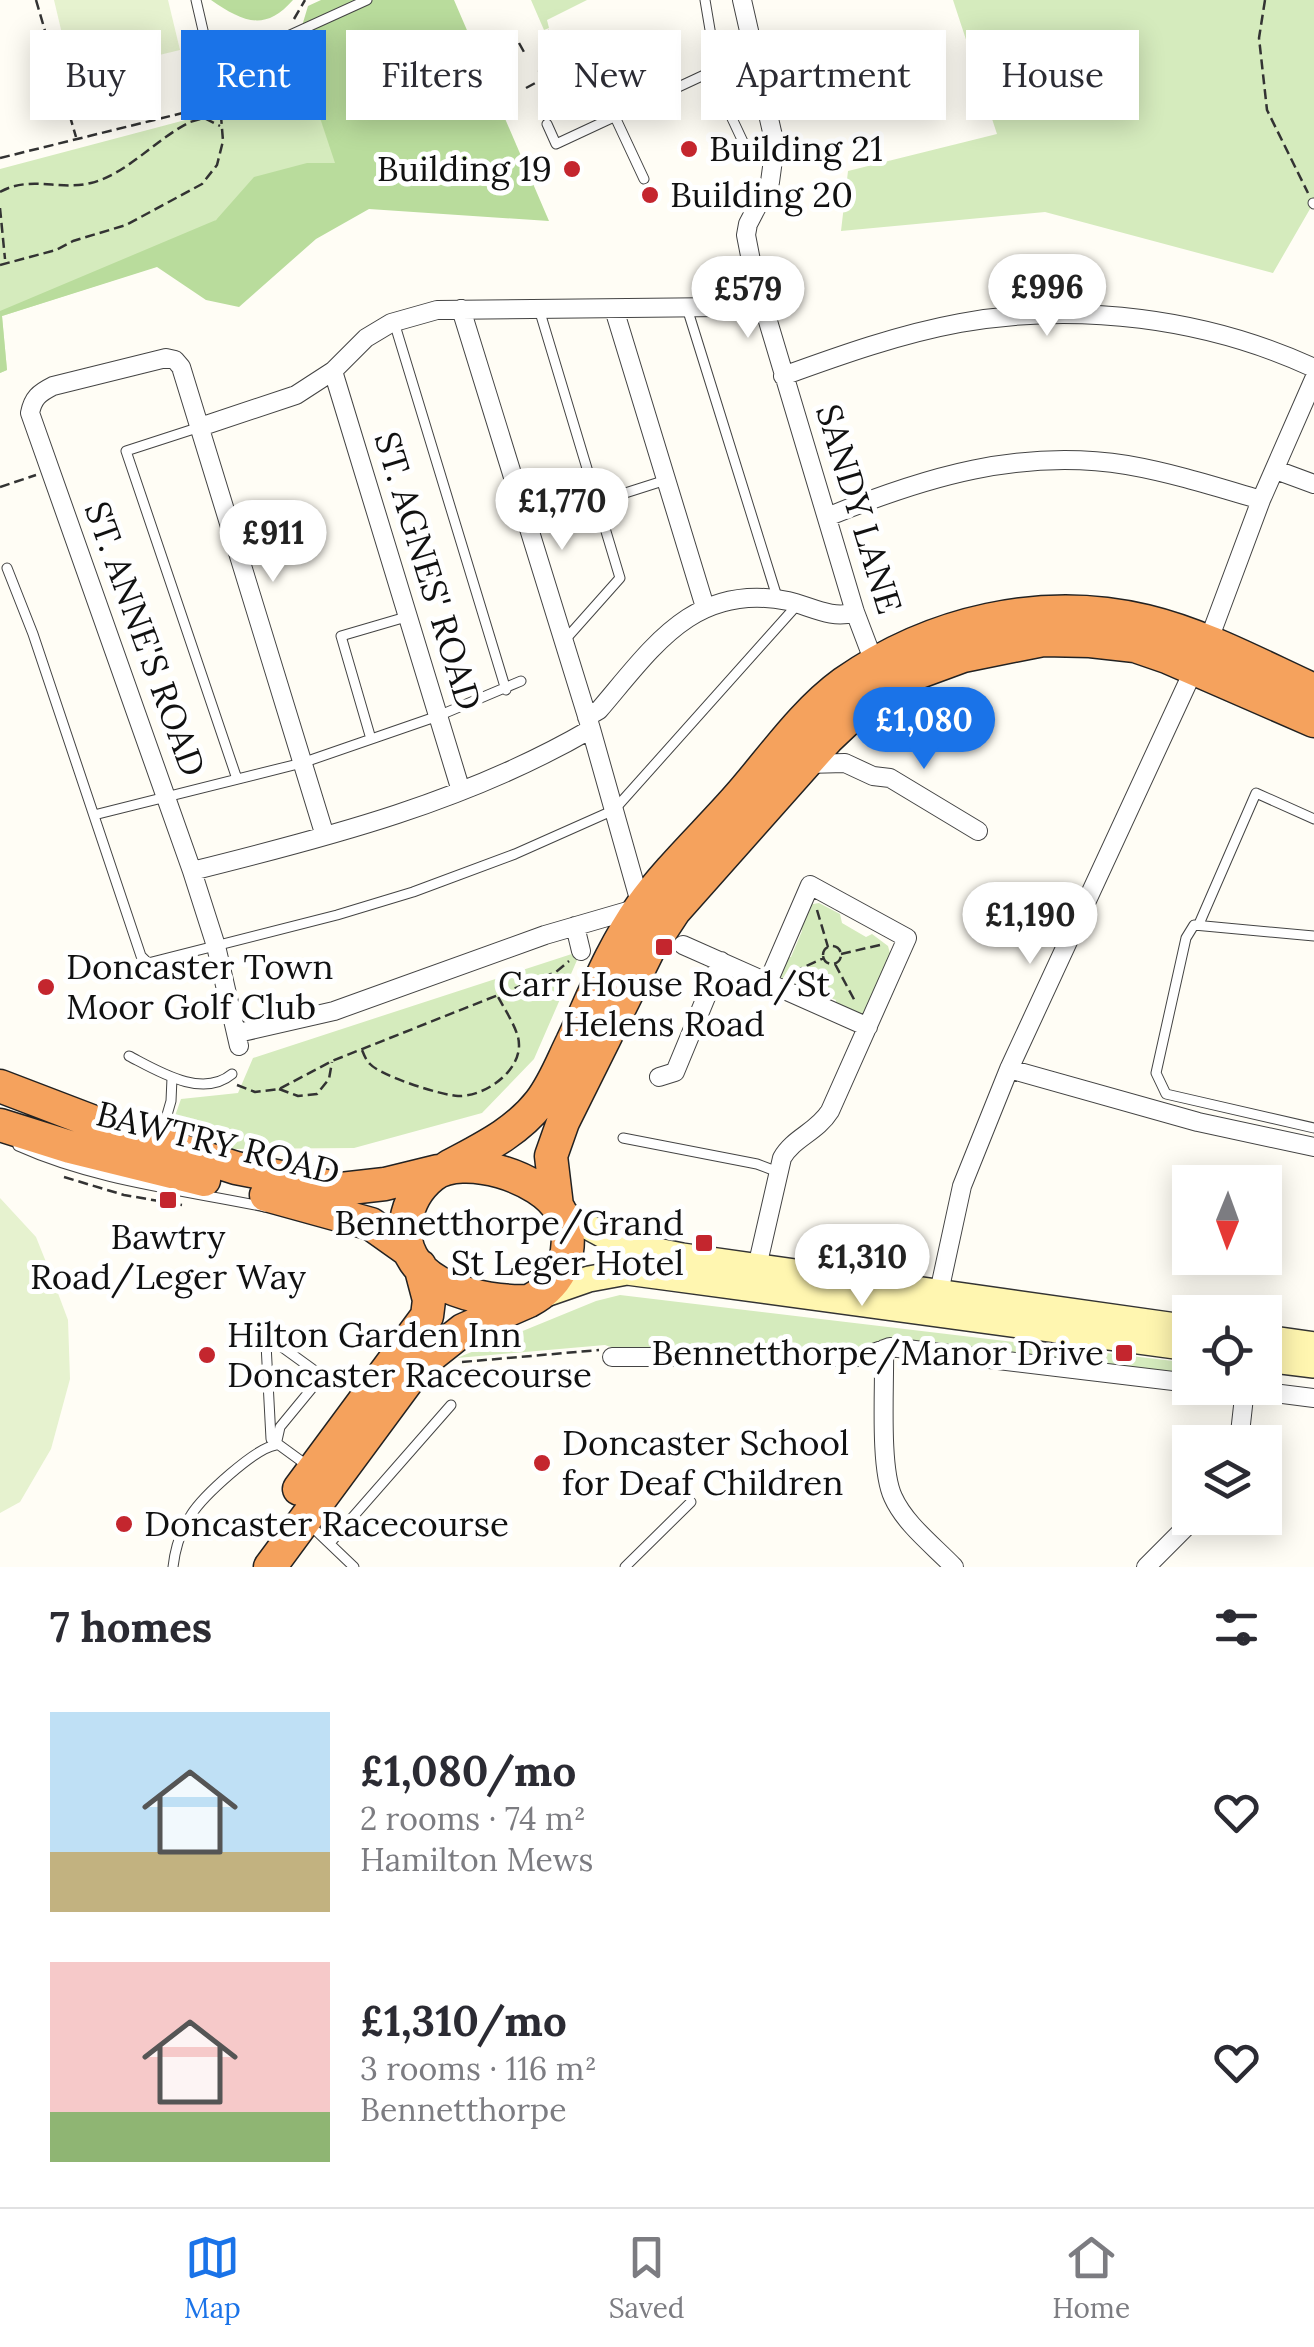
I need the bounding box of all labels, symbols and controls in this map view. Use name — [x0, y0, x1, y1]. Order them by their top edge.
chip: Buy — [30, 30, 161, 120]
chip: Rent — [181, 30, 326, 120]
chip: Filters — [346, 30, 518, 120]
chip: New — [538, 30, 681, 120]
chip: Apartment — [701, 30, 946, 120]
chip: House — [966, 30, 1139, 120]
place label: Building 21 — [709, 126, 883, 171]
marker: Building 21 — [678, 138, 700, 160]
place label: Building 19 — [377, 146, 552, 191]
marker: Building 19 — [561, 158, 583, 180]
place label: Building 20 — [670, 172, 853, 217]
marker: Building 20 — [639, 184, 661, 206]
pin: £996 — [988, 254, 1106, 339]
pin: £579 — [689, 256, 807, 341]
text: £996 — [1010, 266, 1084, 307]
text: £579 — [713, 268, 783, 309]
street label: SANDY LANE — [806, 399, 913, 619]
street label: ST. AGNES' ROAD — [365, 426, 492, 716]
pin: £1,770 — [481, 468, 643, 553]
text: £1,770 — [517, 480, 607, 521]
street label: ST. ANNE'S ROAD — [75, 495, 216, 782]
pin: £911 — [214, 500, 332, 585]
text: £911 — [242, 512, 304, 553]
pin: £1,080 — [843, 687, 1005, 772]
text: £1,080 — [875, 699, 973, 740]
pin: £1,190 — [949, 882, 1111, 967]
text: £1,190 — [984, 894, 1076, 935]
marker: Carr House Road/St Helens Road — [653, 936, 675, 958]
place label: Doncaster Town Moor Golf Club — [66, 944, 334, 1029]
place label: Carr House Road/St Helens Road — [498, 961, 831, 1046]
marker: Doncaster Town Moor Golf Club — [35, 976, 57, 998]
street label: BAWTRY ROAD — [92, 1091, 344, 1194]
north arrow — [1172, 1165, 1282, 1275]
map controls — [1172, 1165, 1282, 1535]
marker: Bawtry Road/Leger Way — [157, 1189, 179, 1211]
place label: Bennetthorpe/Grand St Leger Hotel — [334, 1200, 684, 1285]
place label: Bawtry Road/Leger Way — [30, 1214, 307, 1299]
pin: £1,310 — [781, 1224, 943, 1309]
marker: Bennetthorpe/Grand St Leger Hotel — [693, 1232, 715, 1254]
text: £1,310 — [817, 1236, 907, 1277]
button: locate — [1172, 1295, 1282, 1405]
place label: Hilton Garden Inn Doncaster Racecourse — [227, 1312, 592, 1397]
place label: Bennetthorpe/Manor Drive — [652, 1330, 1104, 1375]
marker: Bennetthorpe/Manor Drive — [1113, 1342, 1135, 1364]
marker: Hilton Garden Inn Doncaster Racecourse — [196, 1344, 218, 1366]
place label: Doncaster School for Deaf Children — [562, 1420, 849, 1505]
button: layers — [1172, 1425, 1282, 1535]
marker: Doncaster School for Deaf Children — [531, 1452, 553, 1474]
place label: Doncaster Racecourse — [144, 1501, 509, 1546]
marker: Doncaster Racecourse — [113, 1513, 135, 1535]
text: 7 homes — [50, 1600, 212, 1654]
icon: filters — [1209, 1600, 1264, 1655]
text: £1,080/mo — [360, 1744, 576, 1798]
icon: home — [130, 1752, 250, 1872]
icon: heart — [1209, 1785, 1264, 1840]
text: 2 rooms · 74 m² — [360, 1798, 586, 1839]
text: Hamilton Mews — [360, 1839, 593, 1880]
text: £1,310/mo — [360, 1994, 567, 2048]
icon: home — [130, 2002, 250, 2122]
icon: heart — [1209, 2035, 1264, 2090]
text: 3 rooms · 116 m² — [360, 2048, 597, 2089]
text: Bennetthorpe — [360, 2089, 567, 2130]
tab: Map — [184, 2230, 241, 2326]
tab: Saved — [609, 2230, 684, 2326]
tab: Home — [1052, 2230, 1130, 2326]

